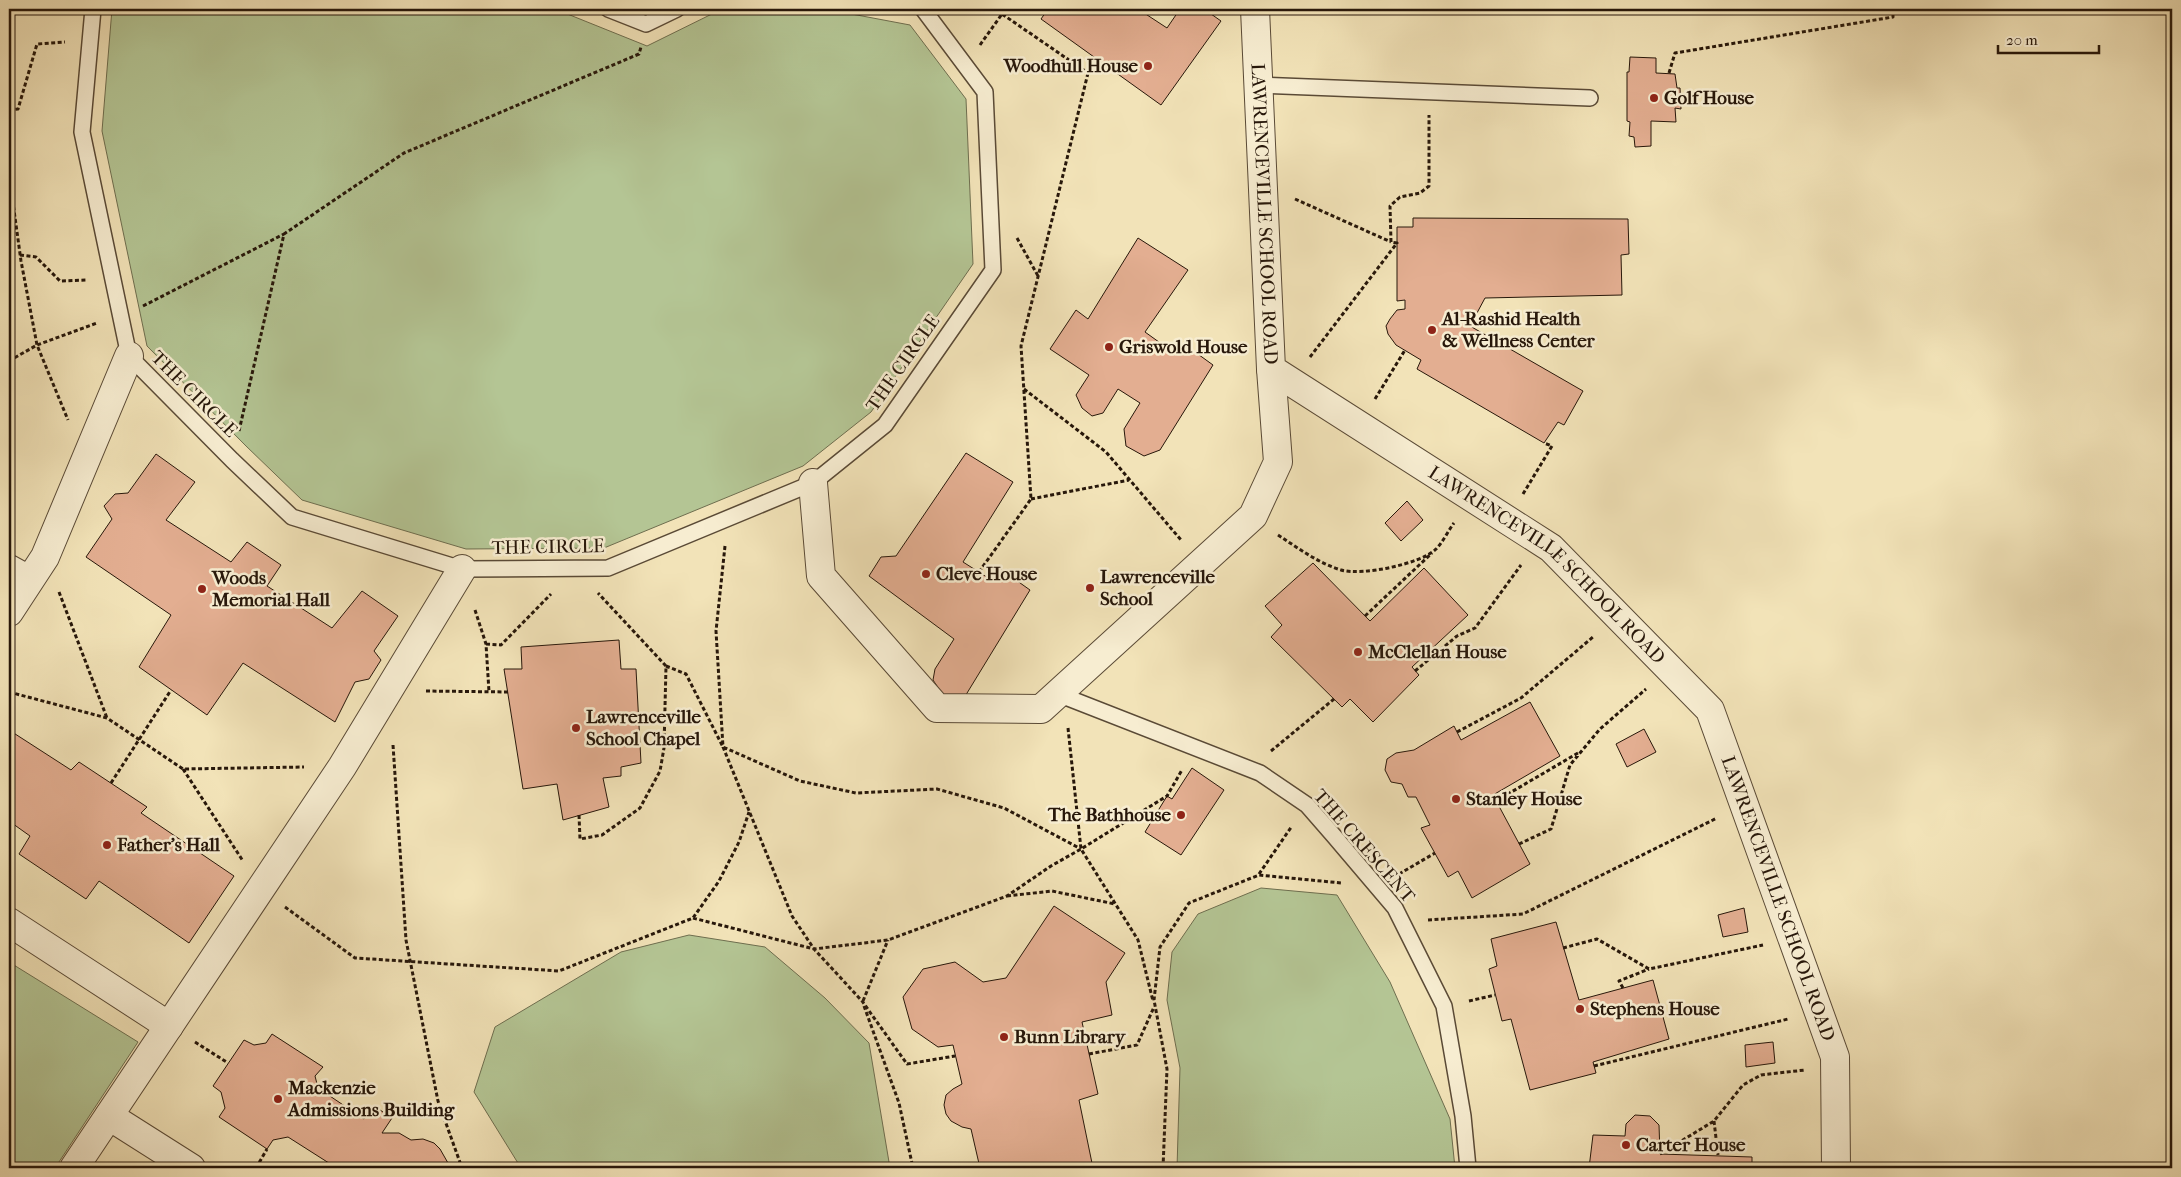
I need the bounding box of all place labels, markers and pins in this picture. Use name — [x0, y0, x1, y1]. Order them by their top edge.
place label: Woodhull House — [1003, 55, 1139, 77]
marker: Woodhull House — [1142, 60, 1154, 72]
place label: Golf House — [1664, 87, 1755, 109]
marker: Golf House — [1648, 92, 1660, 104]
place label: Al-Rashid Health & Wellness Center — [1441, 308, 1596, 352]
marker: Al-Rashid Health & Wellness Center — [1426, 324, 1438, 336]
place label: Griswold House — [1119, 336, 1248, 358]
marker: Griswold House — [1103, 341, 1115, 353]
place label: Cleve House — [936, 563, 1038, 585]
place label: Lawrenceville School — [1100, 566, 1215, 610]
place label: Woods Memorial Hall — [211, 567, 331, 611]
marker: Cleve House — [920, 568, 932, 580]
marker: Lawrenceville School — [1084, 582, 1096, 594]
marker: Woods Memorial Hall — [196, 583, 208, 595]
place label: McClellan House — [1367, 641, 1507, 663]
marker: McClellan House — [1352, 646, 1364, 658]
place label: Lawrenceville School Chapel — [586, 706, 701, 750]
marker: Lawrenceville School Chapel — [570, 722, 582, 734]
place label: Stanley House — [1466, 788, 1583, 810]
marker: Stanley House — [1450, 793, 1462, 805]
place label: The Bathhouse — [1047, 804, 1172, 826]
marker: The Bathhouse — [1175, 809, 1187, 821]
place label: Father's Hall — [116, 834, 221, 856]
marker: Father's Hall — [101, 839, 113, 851]
place label: Stephens House — [1590, 998, 1720, 1020]
marker: Stephens House — [1574, 1003, 1586, 1015]
place label: Bunn Library — [1014, 1026, 1126, 1048]
marker: Bunn Library — [998, 1031, 1010, 1043]
place label: Mackenzie Admissions Building — [287, 1077, 455, 1121]
marker: Mackenzie Admissions Building — [272, 1093, 284, 1105]
place label: Carter House — [1636, 1134, 1746, 1156]
marker: Carter House — [1620, 1139, 1632, 1151]

